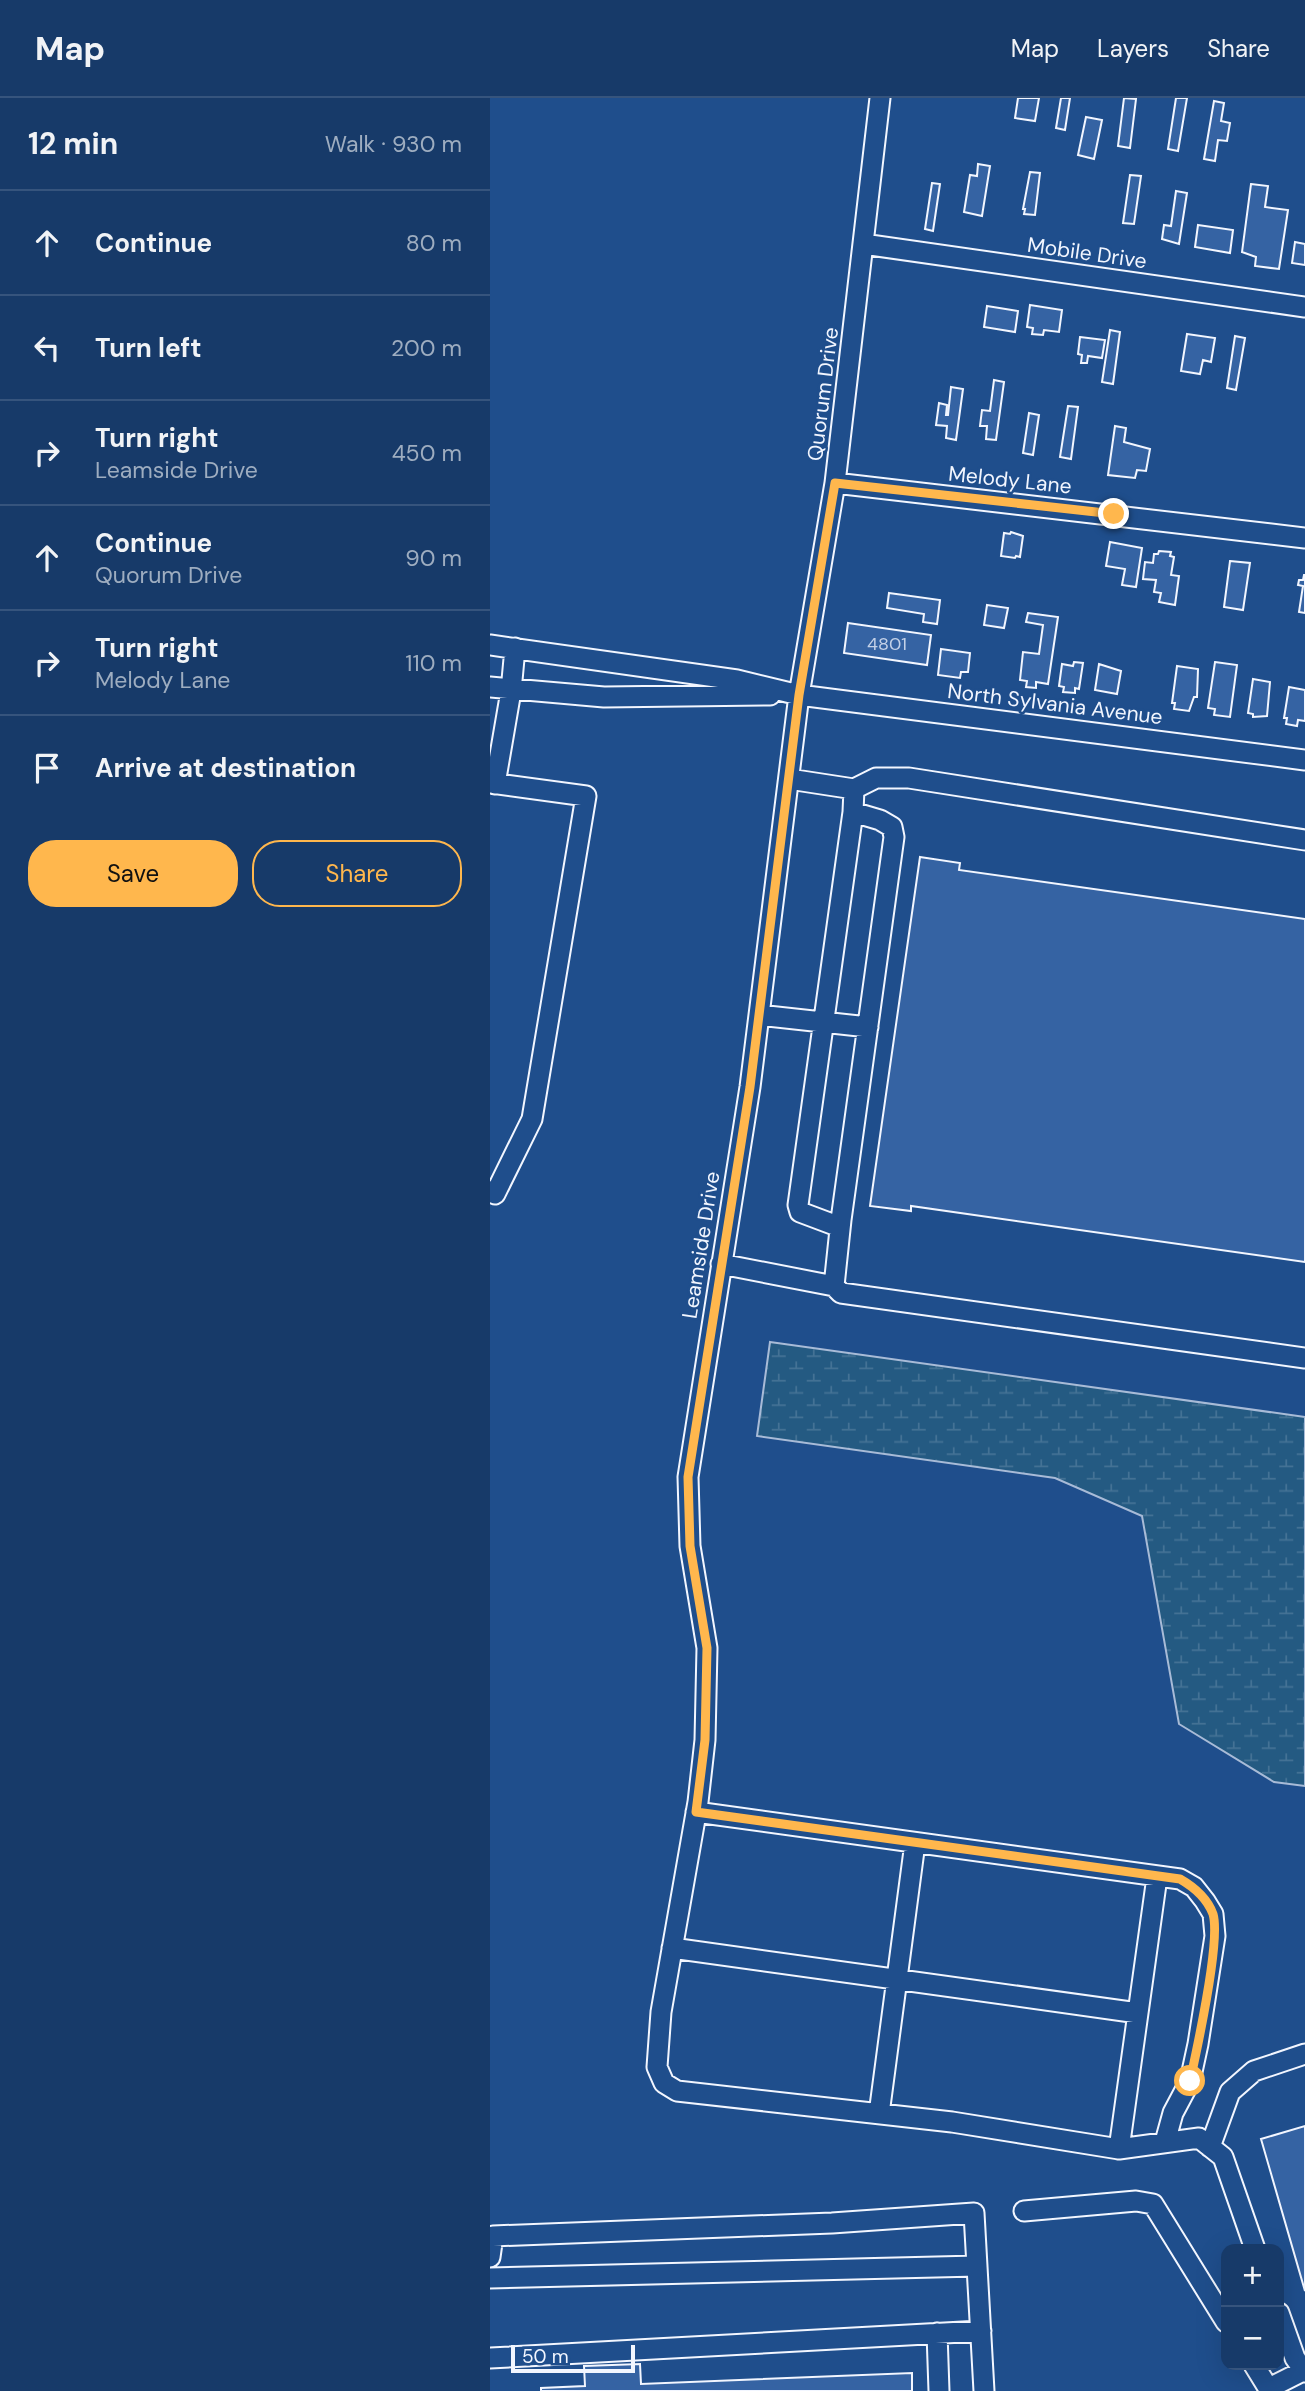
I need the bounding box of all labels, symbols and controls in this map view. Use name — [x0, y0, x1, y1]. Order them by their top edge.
text: Map — [35, 27, 105, 70]
text: Map — [1011, 33, 1059, 64]
text: Layers — [1097, 33, 1169, 64]
text: Share — [1207, 33, 1270, 64]
text: 12 min — [28, 124, 118, 163]
text: Walk · 930 m — [325, 129, 462, 159]
icon: ahead — [28, 224, 66, 262]
text: Continue — [95, 226, 212, 260]
text: 80 m — [406, 228, 462, 258]
street label: Mobile Drive — [1026, 231, 1149, 275]
street label: Quorum Drive — [801, 325, 845, 462]
icon: left — [28, 329, 66, 367]
text: Turn left — [95, 331, 202, 365]
text: 200 m — [391, 333, 462, 363]
text: Turn right — [95, 421, 219, 455]
icon: right — [28, 434, 66, 472]
text: 450 m — [392, 438, 462, 468]
text: Leamside Drive — [95, 455, 258, 485]
street label: Melody Lane — [947, 460, 1073, 500]
route end — [1098, 498, 1129, 529]
text: Continue — [95, 526, 212, 560]
icon: ahead — [28, 539, 66, 577]
text: 90 m — [405, 543, 462, 573]
text: Quorum Drive — [95, 560, 242, 590]
text: Turn right — [95, 631, 219, 665]
house number: 4801 — [867, 632, 907, 656]
icon: right — [28, 644, 66, 682]
text: 110 m — [405, 648, 462, 678]
text: Melody Lane — [95, 665, 230, 695]
street label: North Sylvania Avenue — [946, 677, 1164, 731]
icon: arrive — [28, 749, 66, 787]
text: Arrive at destination — [95, 751, 356, 785]
button: Save — [28, 840, 238, 907]
button: Share — [252, 840, 462, 907]
street label: Leamside Drive — [676, 1169, 726, 1321]
route start — [1174, 2065, 1205, 2096]
map controls — [1221, 2244, 1284, 2370]
button: + — [1221, 2244, 1284, 2307]
button: − — [1221, 2307, 1284, 2370]
scale bar — [511, 2342, 635, 2374]
text: 50 m — [522, 2344, 569, 2369]

